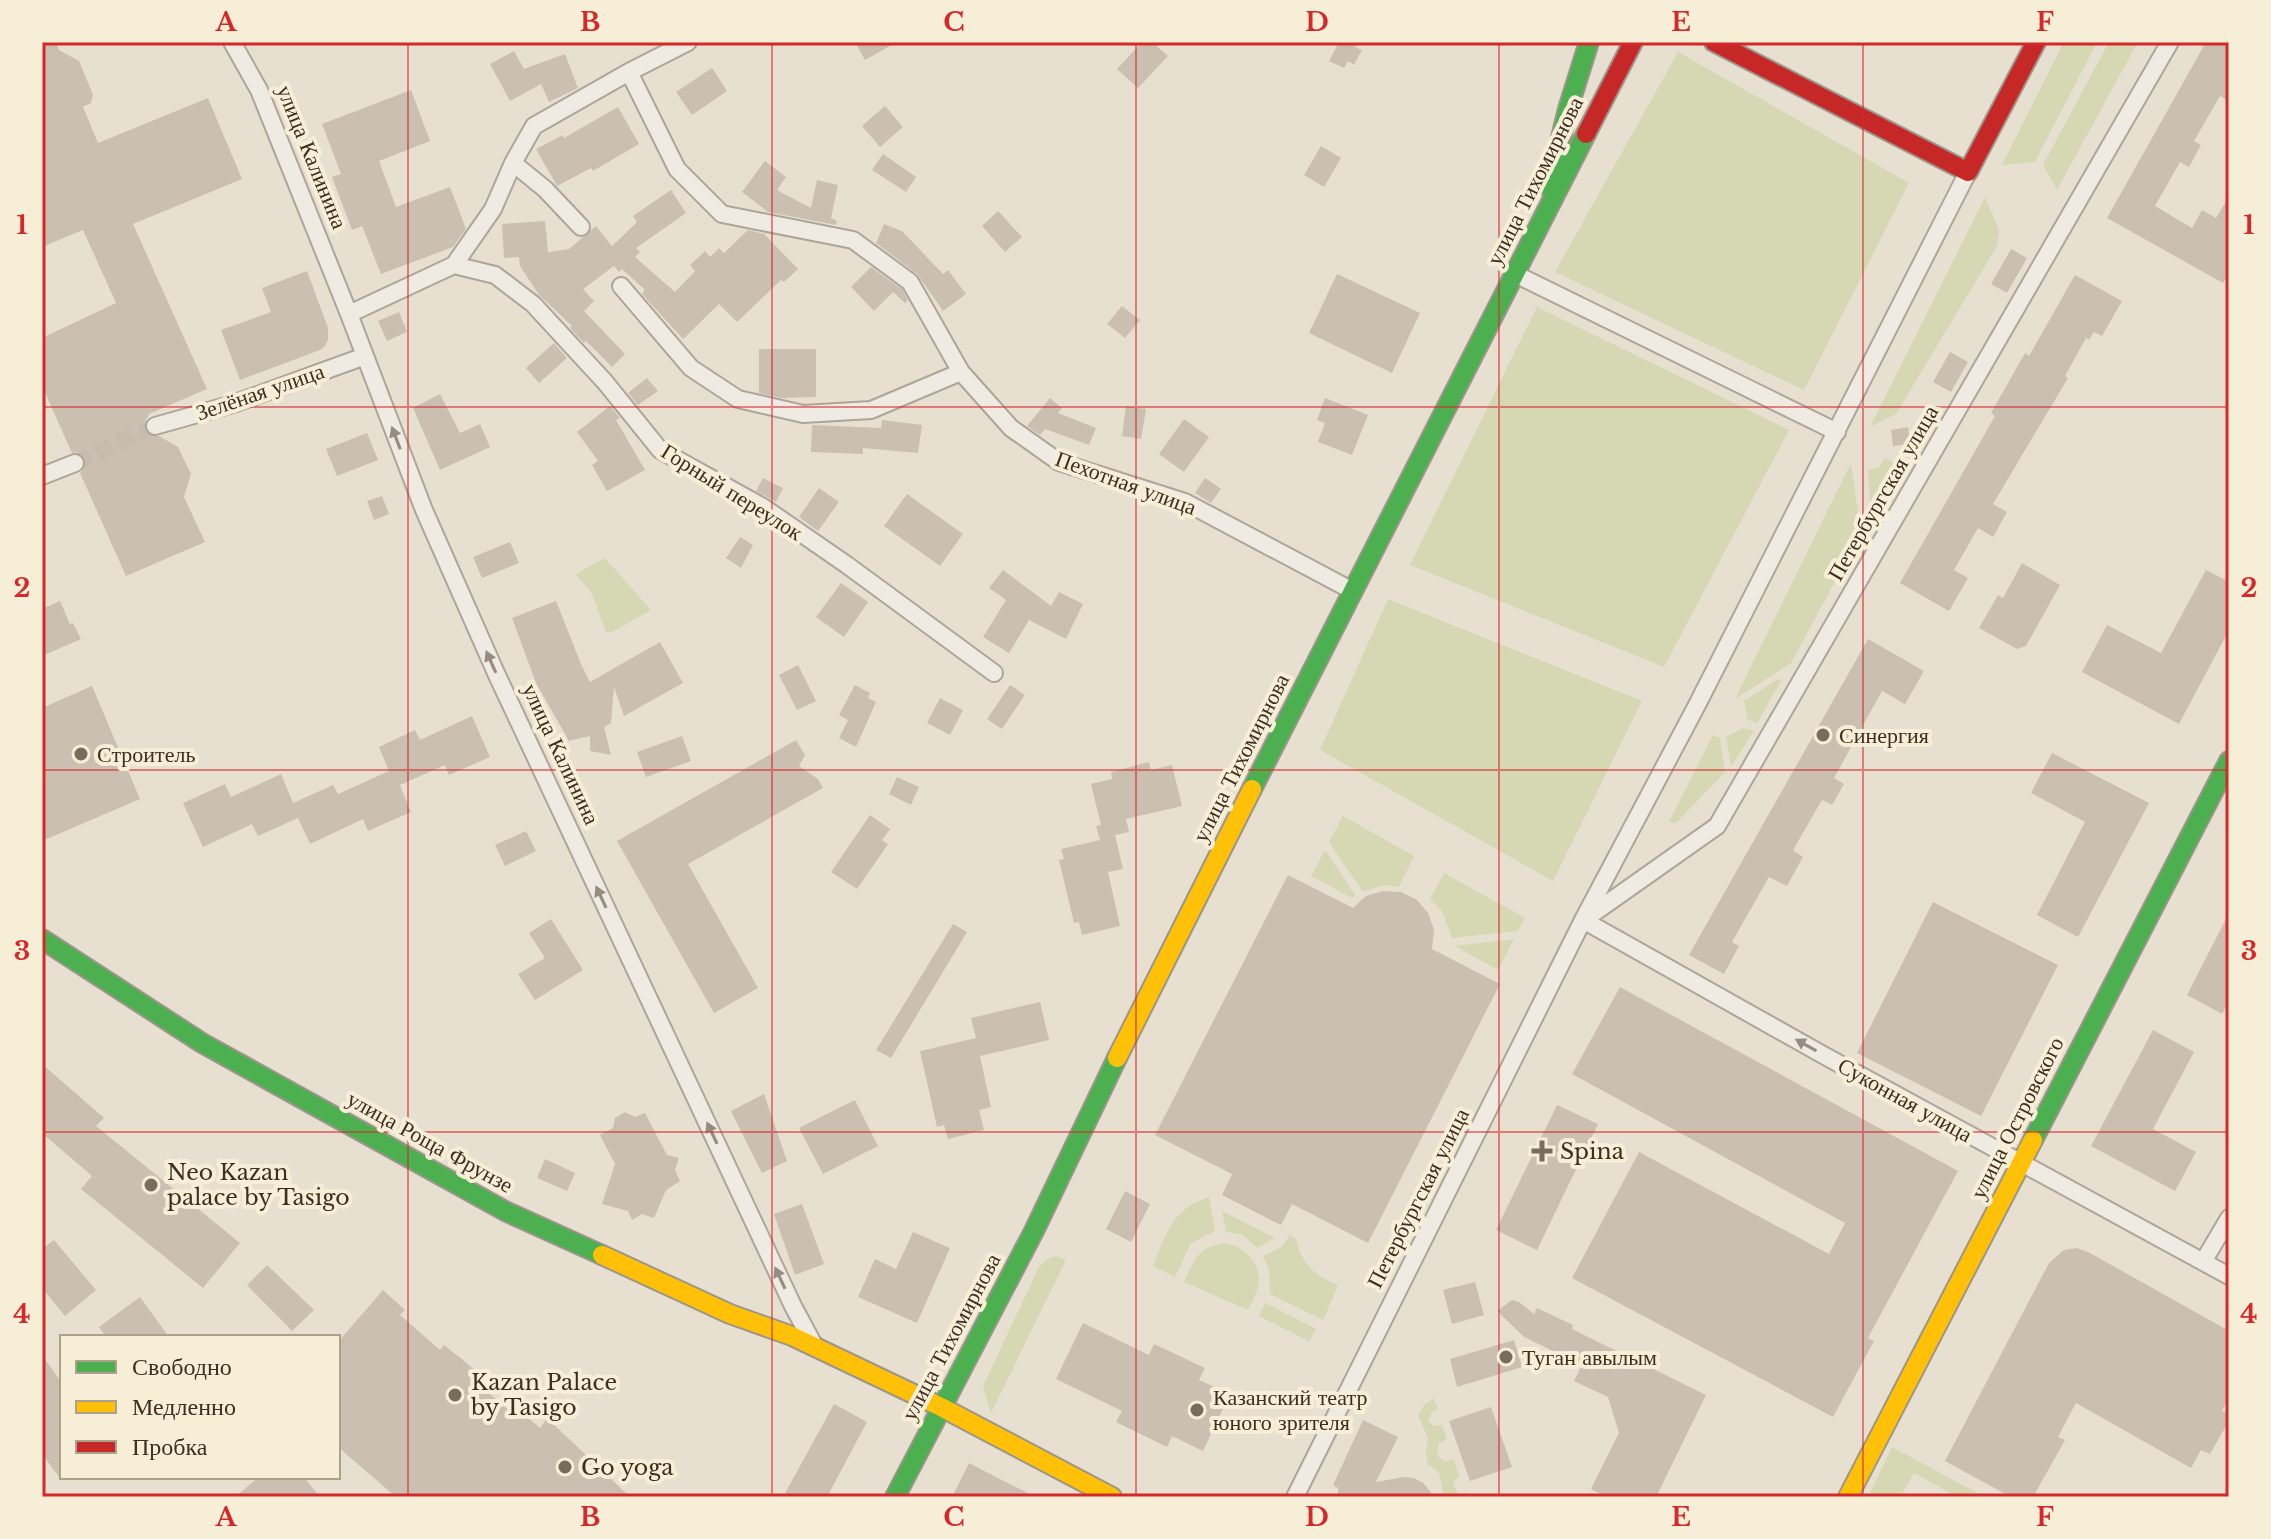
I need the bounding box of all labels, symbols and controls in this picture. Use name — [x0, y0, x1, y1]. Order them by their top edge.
text: A — [214, 6, 237, 38]
text: B — [580, 6, 600, 38]
text: C — [943, 6, 965, 38]
text: D — [1305, 6, 1329, 38]
text: E — [1671, 6, 1691, 38]
text: F — [2036, 6, 2054, 38]
street label: улица Калинина — [271, 81, 353, 233]
street label: улица Тихомирнова — [1481, 92, 1589, 270]
text: 1 — [16, 209, 28, 241]
text: 1 — [2243, 209, 2255, 241]
street label: Зелёная улица — [192, 357, 328, 427]
street label: Петербургская улица — [1822, 400, 1944, 586]
one-way arrow — [389, 425, 402, 449]
street label: Горный переулок — [656, 438, 808, 547]
street label: Пехотная улица — [1052, 445, 1200, 521]
text: 2 — [14, 572, 30, 604]
text: 2 — [2241, 572, 2257, 604]
one-way arrow — [484, 650, 498, 674]
street label: улица Тихомирнова — [1187, 669, 1295, 847]
street label: улица Калинина — [516, 679, 606, 829]
place label: Синергия — [1839, 722, 1929, 749]
marker: Синергия — [1814, 726, 1832, 744]
place label: Строитель — [97, 741, 195, 768]
marker: Строитель — [72, 745, 90, 763]
one-way arrow — [594, 886, 608, 909]
text: 3 — [14, 935, 30, 967]
text: 3 — [2241, 935, 2257, 967]
street label: улица Островского — [1965, 1032, 2069, 1204]
one-way arrow — [1794, 1038, 1817, 1052]
street label: Суконная улица — [1833, 1052, 1977, 1148]
street label: улица Роща Фрунзе — [342, 1085, 518, 1199]
street label: Петербургская улица — [1361, 1103, 1475, 1292]
one-way arrow — [705, 1121, 719, 1145]
place label: Spina — [1560, 1138, 1625, 1165]
marker: Spina — [1531, 1140, 1553, 1162]
place label: Neo Kazan palace by Tasigo — [167, 1159, 350, 1211]
marker: Neo Kazan palace by Tasigo — [142, 1176, 160, 1194]
street label: улица Тихомирнова — [896, 1249, 1007, 1425]
one-way arrow — [773, 1266, 787, 1290]
text: 4 — [13, 1298, 31, 1330]
text: 4 — [2240, 1298, 2258, 1330]
legend — [60, 1335, 340, 1479]
place label: Туган авылым — [1522, 1344, 1657, 1371]
marker: Туган авылым — [1497, 1348, 1515, 1366]
text: Свободно — [132, 1352, 232, 1381]
place label: Kazan Palace by Tasigo — [470, 1369, 617, 1421]
place label: Казанский театр юного зрителя — [1213, 1384, 1367, 1436]
marker: Kazan Palace by Tasigo — [446, 1386, 464, 1404]
text: Медленно — [132, 1392, 236, 1421]
marker: Казанский театр юного зрителя — [1188, 1401, 1206, 1419]
text: Пробка — [132, 1432, 208, 1461]
place label: Go yoga — [581, 1454, 674, 1481]
marker: Go yoga — [556, 1458, 574, 1476]
text: A — [214, 1501, 237, 1533]
text: B — [580, 1501, 600, 1533]
text: C — [943, 1501, 965, 1533]
text: D — [1305, 1501, 1329, 1533]
text: E — [1671, 1501, 1691, 1533]
text: F — [2036, 1501, 2054, 1533]

